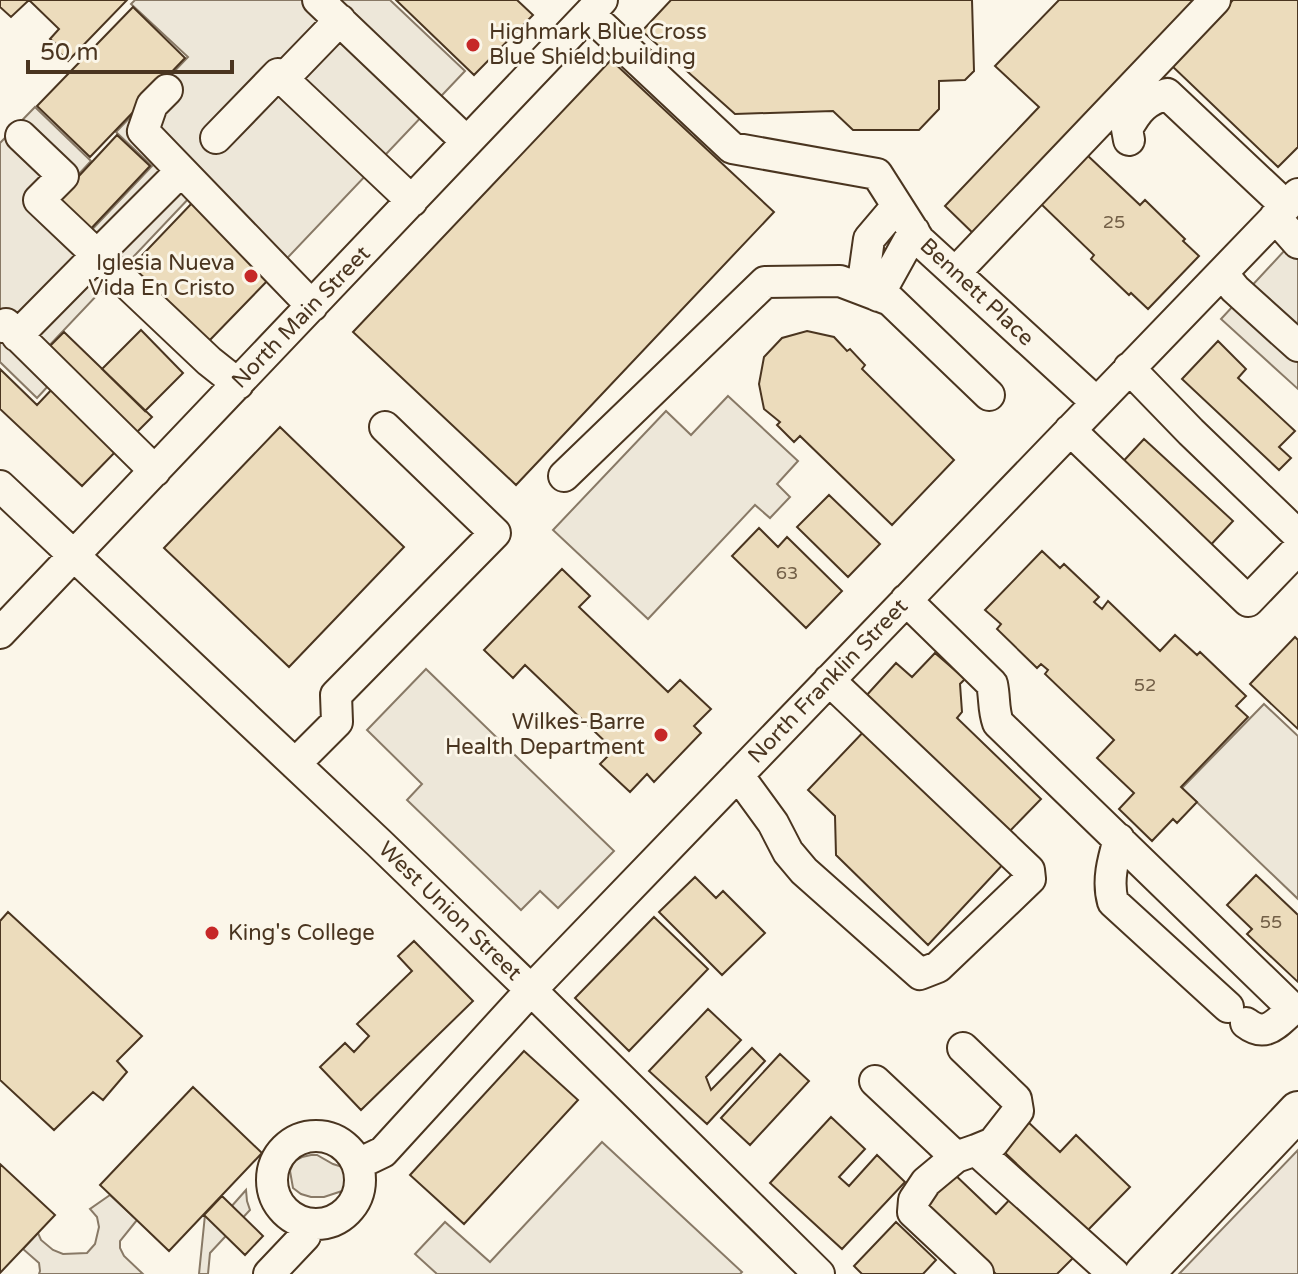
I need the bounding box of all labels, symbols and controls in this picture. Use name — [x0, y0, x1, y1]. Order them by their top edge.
place label: Highmark Blue Cross Blue Shield building — [489, 19, 707, 70]
scale bar — [28, 24, 232, 74]
marker: Highmark Blue Cross Blue Shield building — [464, 36, 482, 54]
text: 50 m — [40, 38, 98, 67]
house number: 25 — [1103, 211, 1125, 233]
street label: Bennett Place — [915, 233, 1039, 351]
street label: North Main Street — [226, 240, 376, 394]
place label: Iglesia Nueva Vida En Cristo — [88, 250, 235, 301]
marker: Iglesia Nueva Vida En Cristo — [242, 267, 260, 285]
house number: 63 — [776, 562, 798, 584]
street label: North Franklin Street — [743, 593, 913, 769]
house number: 52 — [1134, 674, 1156, 696]
place label: Wilkes-Barre Health Department — [445, 709, 645, 760]
marker: Wilkes-Barre Health Department — [652, 726, 670, 744]
street label: West Union Street — [373, 836, 527, 986]
house number: 55 — [1260, 911, 1282, 933]
place label: King's College — [228, 920, 375, 946]
marker: King's College — [203, 924, 221, 942]

